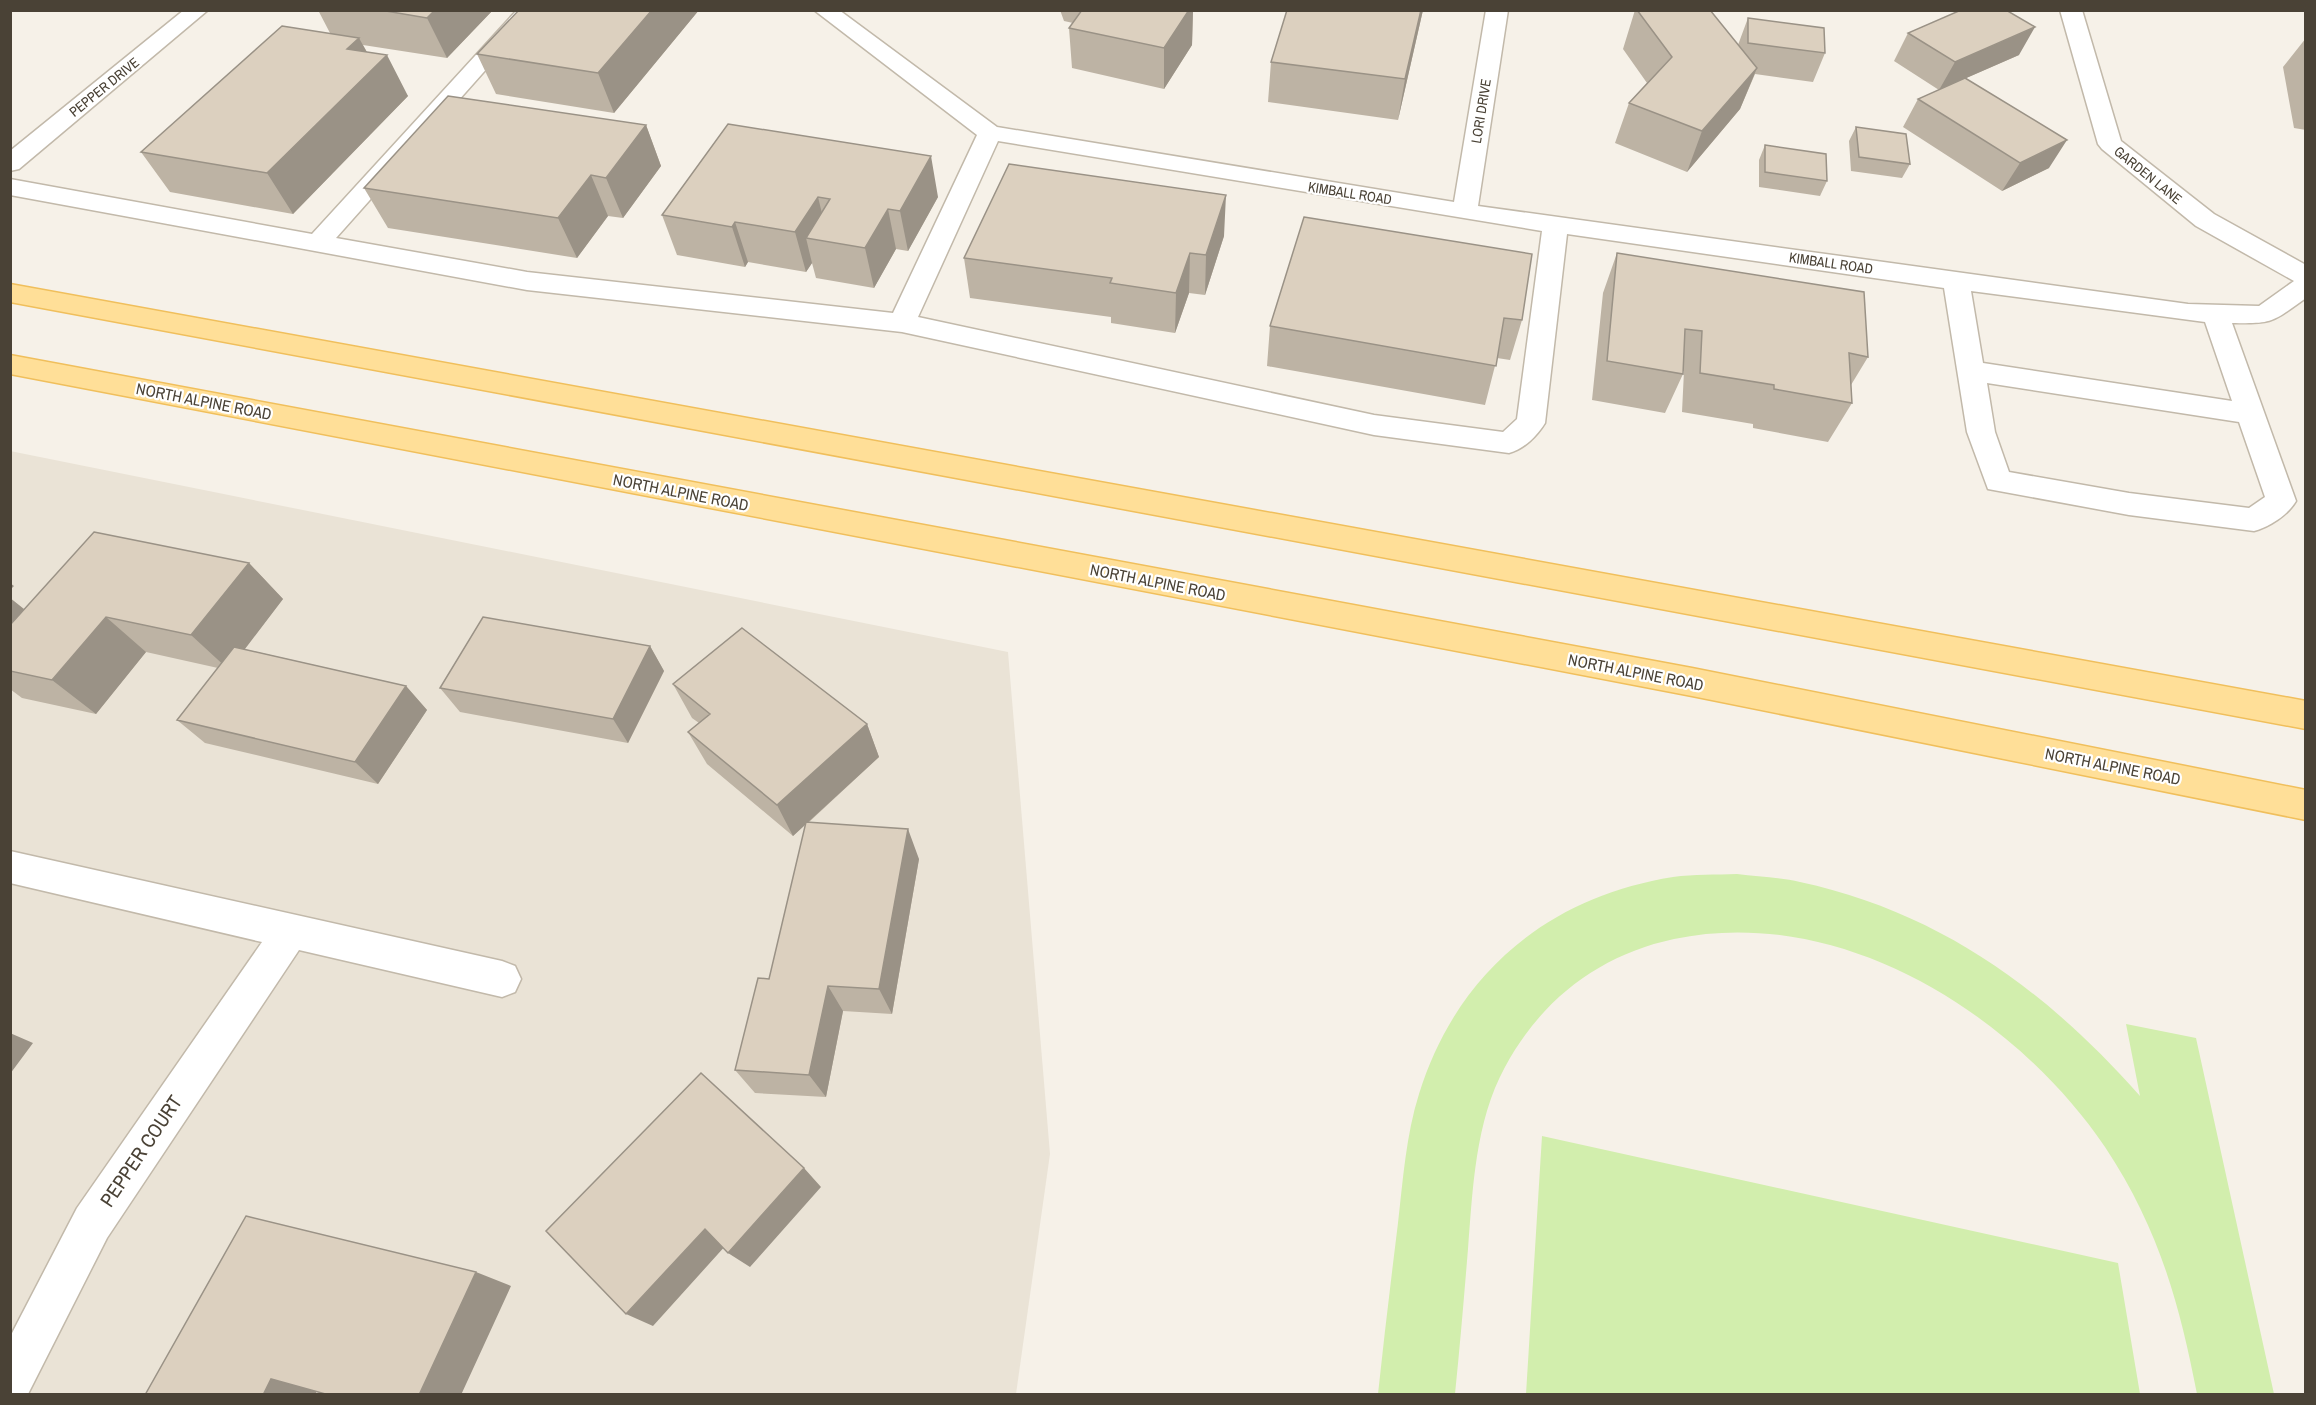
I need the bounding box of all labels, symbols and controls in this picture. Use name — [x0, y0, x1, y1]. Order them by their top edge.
street label: PEPPER DRIVE — [65, 53, 143, 121]
street label: LORI DRIVE — [1467, 77, 1495, 145]
street label: GARDEN LANE — [2110, 142, 2186, 208]
street label: KIMBALL ROAD — [1307, 178, 1393, 208]
street label: KIMBALL ROAD — [1788, 248, 1874, 278]
street label: NORTH ALPINE ROAD — [134, 377, 274, 425]
street label: NORTH ALPINE ROAD — [611, 468, 751, 516]
street label: NORTH ALPINE ROAD — [1088, 558, 1228, 606]
street label: NORTH ALPINE ROAD — [1566, 648, 1706, 696]
street label: NORTH ALPINE ROAD — [2043, 742, 2183, 790]
street label: PEPPER COURT — [93, 1090, 188, 1212]

